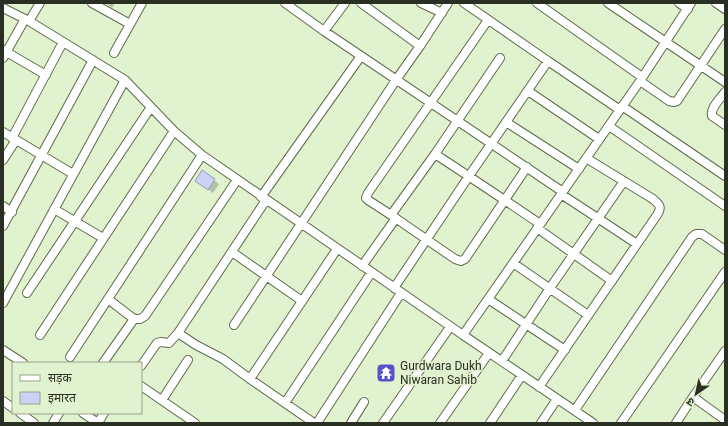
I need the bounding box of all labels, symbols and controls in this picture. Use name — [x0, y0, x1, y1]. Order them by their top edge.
place label: Gurdwara Dukh Niwaran Sahib — [400, 359, 482, 387]
legend — [12, 362, 142, 414]
temple icon: Gurdwara Dukh Niwaran Sahib — [375, 362, 397, 384]
text: सड़क — [48, 371, 73, 385]
north arrow — [676, 374, 716, 414]
text: इमारत — [48, 391, 77, 405]
text: उ — [684, 394, 697, 409]

